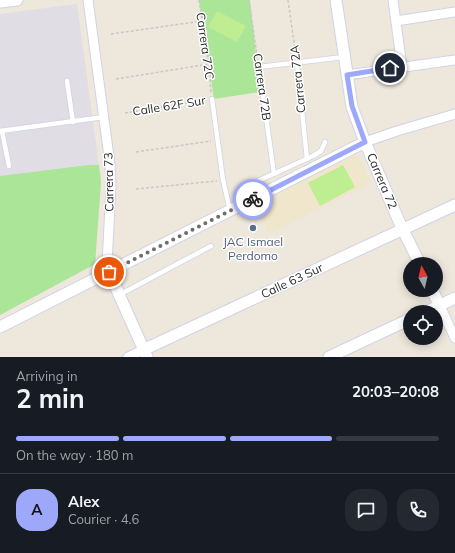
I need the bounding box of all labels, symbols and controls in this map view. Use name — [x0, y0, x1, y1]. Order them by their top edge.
street label: Carrera 72C — [193, 11, 218, 80]
street label: Carrera 72A — [286, 44, 309, 114]
pin — [373, 51, 407, 85]
street label: Carrera 72B — [250, 52, 275, 121]
icon: home — [379, 57, 401, 79]
street label: Calle 62F Sur — [131, 92, 207, 119]
street label: Carrera 72 — [364, 151, 401, 211]
street label: Carrera 73 — [100, 152, 117, 212]
courier — [233, 179, 273, 219]
icon: bike — [242, 188, 264, 210]
marker: JAC Ismael Perdomo — [248, 223, 258, 233]
place label: JAC Ismael Perdomo — [223, 234, 283, 263]
pin — [92, 255, 126, 289]
north arrow — [403, 257, 443, 297]
map controls — [403, 257, 443, 345]
street label: Calle 63 Sur — [258, 259, 326, 301]
icon: bag — [98, 261, 120, 283]
button: locate — [403, 305, 443, 345]
text: Arriving in — [16, 368, 78, 384]
text: 2 min — [16, 382, 85, 415]
text: 20:03–20:08 — [352, 382, 439, 401]
text: On the way · 180 m — [16, 447, 133, 463]
button: chat — [345, 489, 387, 531]
button: phone — [397, 489, 439, 531]
text: Alex — [68, 492, 100, 511]
text: A — [31, 500, 43, 519]
text: Courier · 4.6 — [68, 511, 139, 527]

